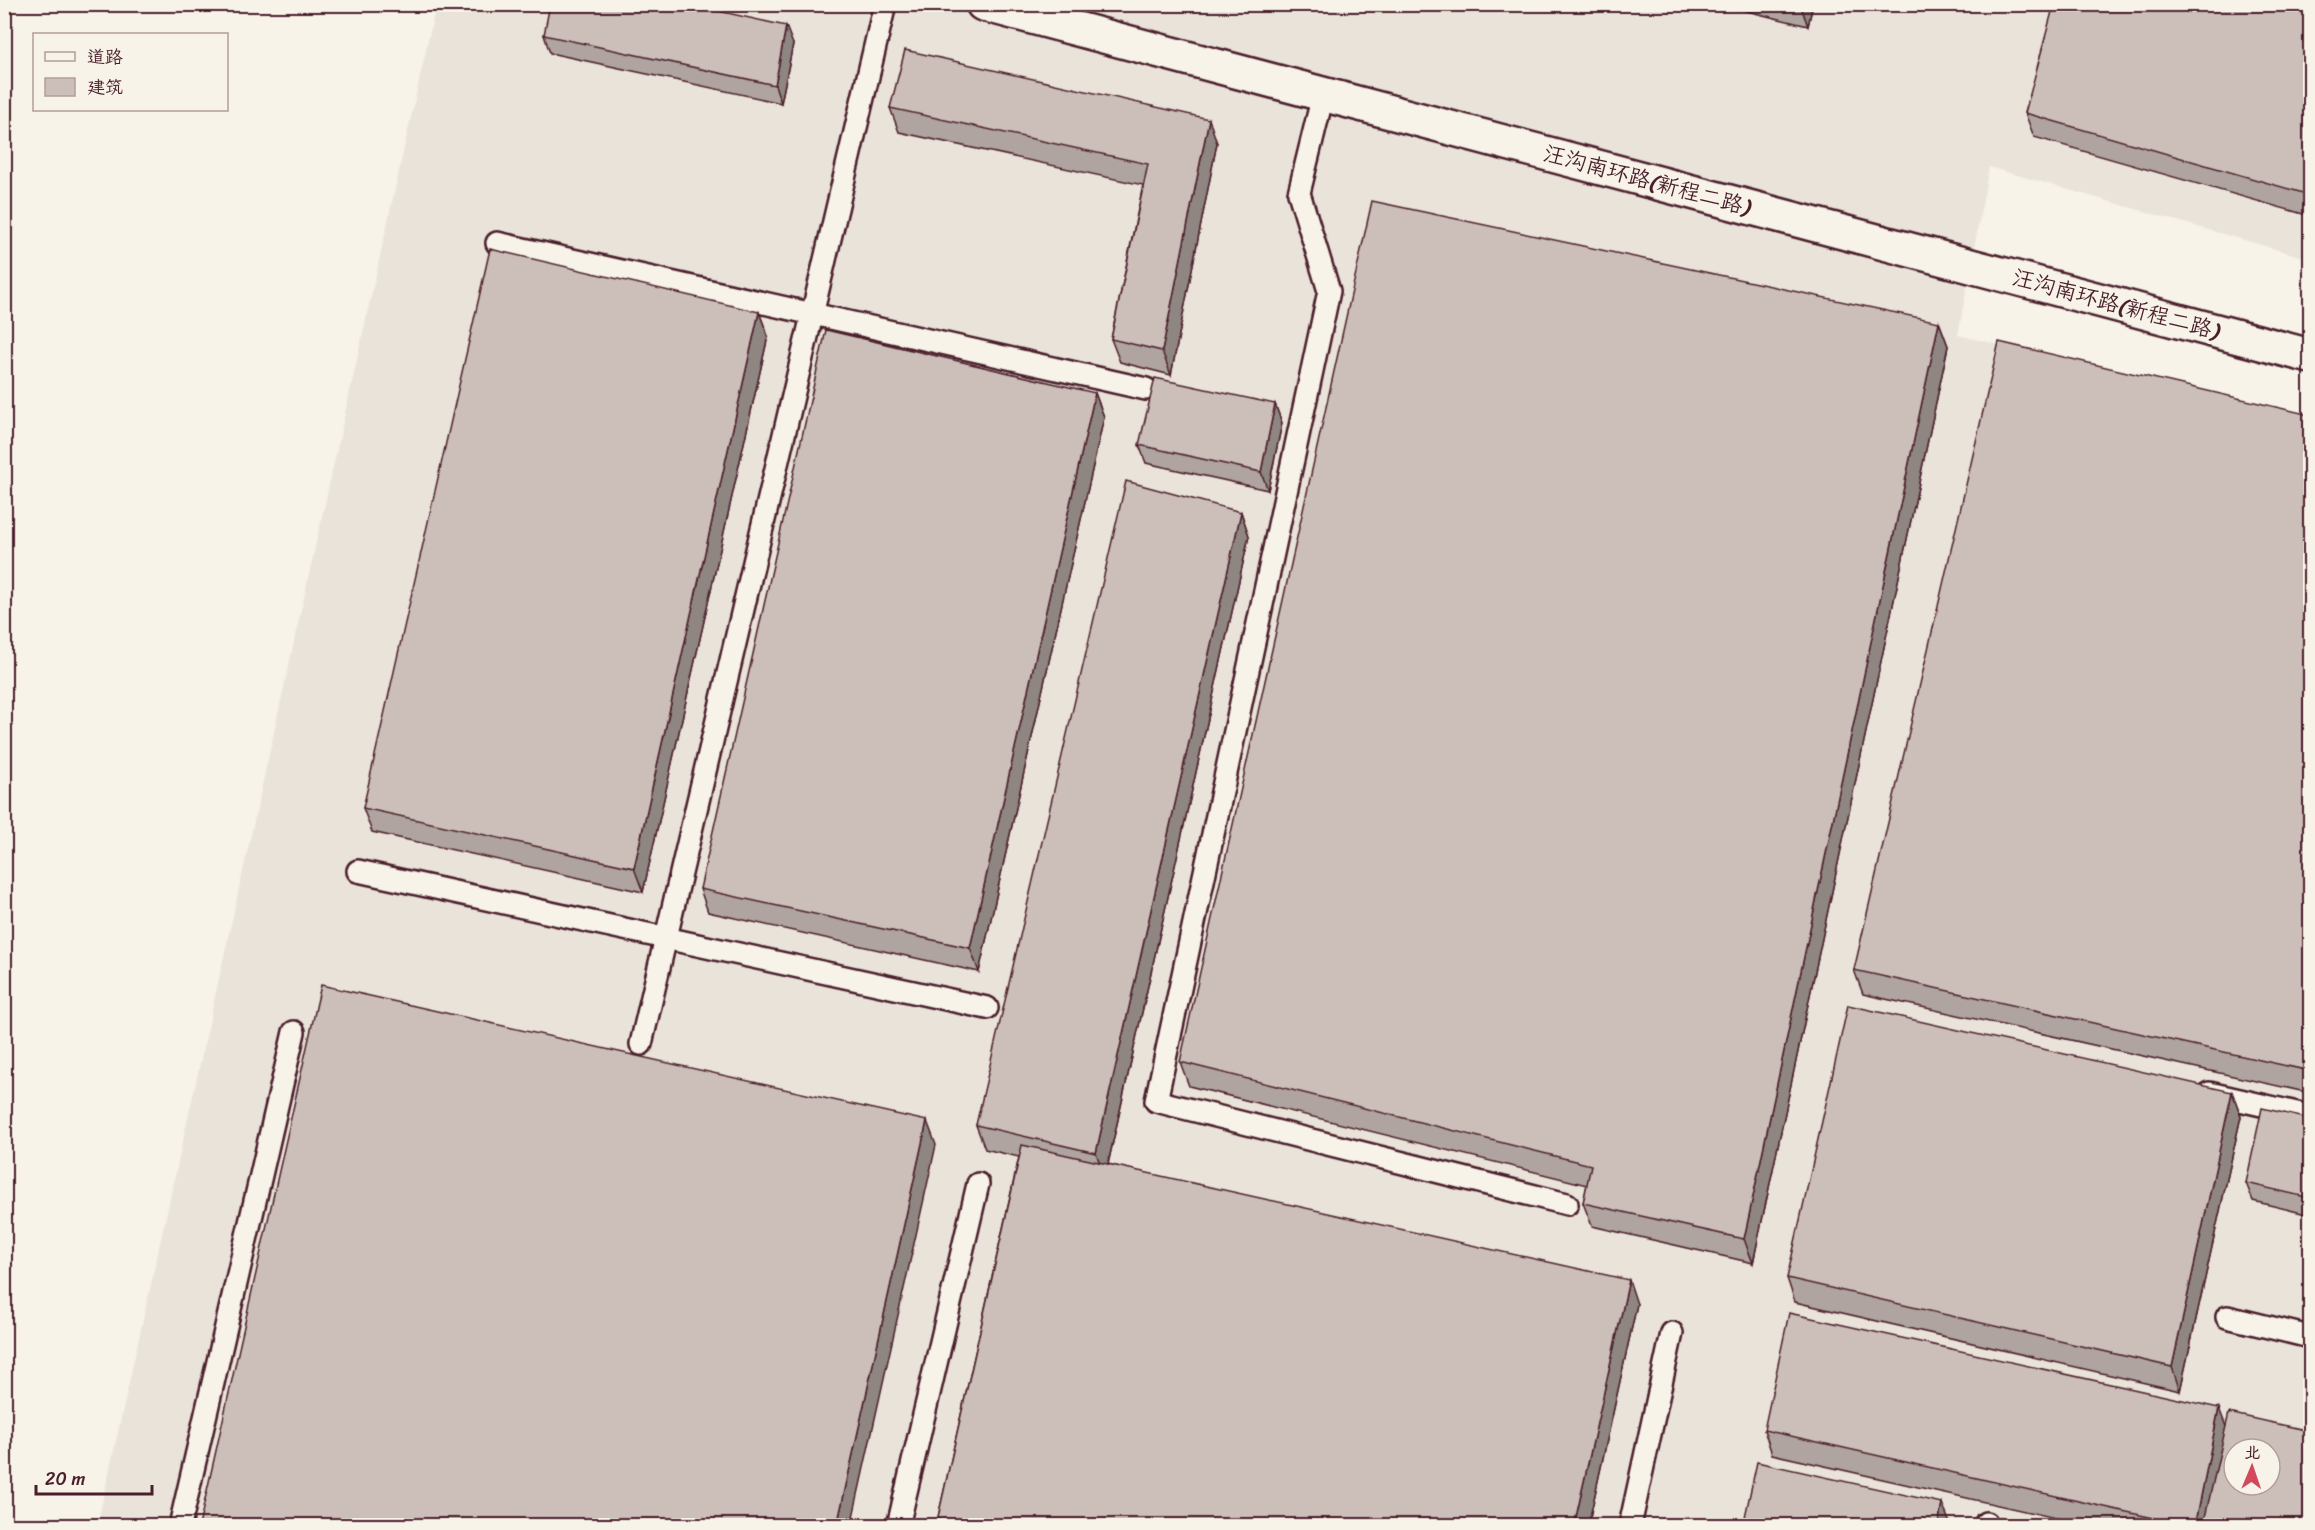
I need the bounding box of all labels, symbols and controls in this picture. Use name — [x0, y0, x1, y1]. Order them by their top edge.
legend — [33, 33, 228, 111]
text: 道路 — [87, 41, 123, 73]
text: 建筑 — [87, 71, 123, 103]
street label: 汪沟南环路(新程二路) — [1539, 134, 1756, 227]
street label: 汪沟南环路(新程二路) — [2008, 258, 2225, 351]
north arrow — [2222, 1437, 2282, 1497]
text: 北 — [2244, 1438, 2261, 1467]
scale bar — [36, 1458, 152, 1496]
text: 20 m — [45, 1463, 85, 1495]

